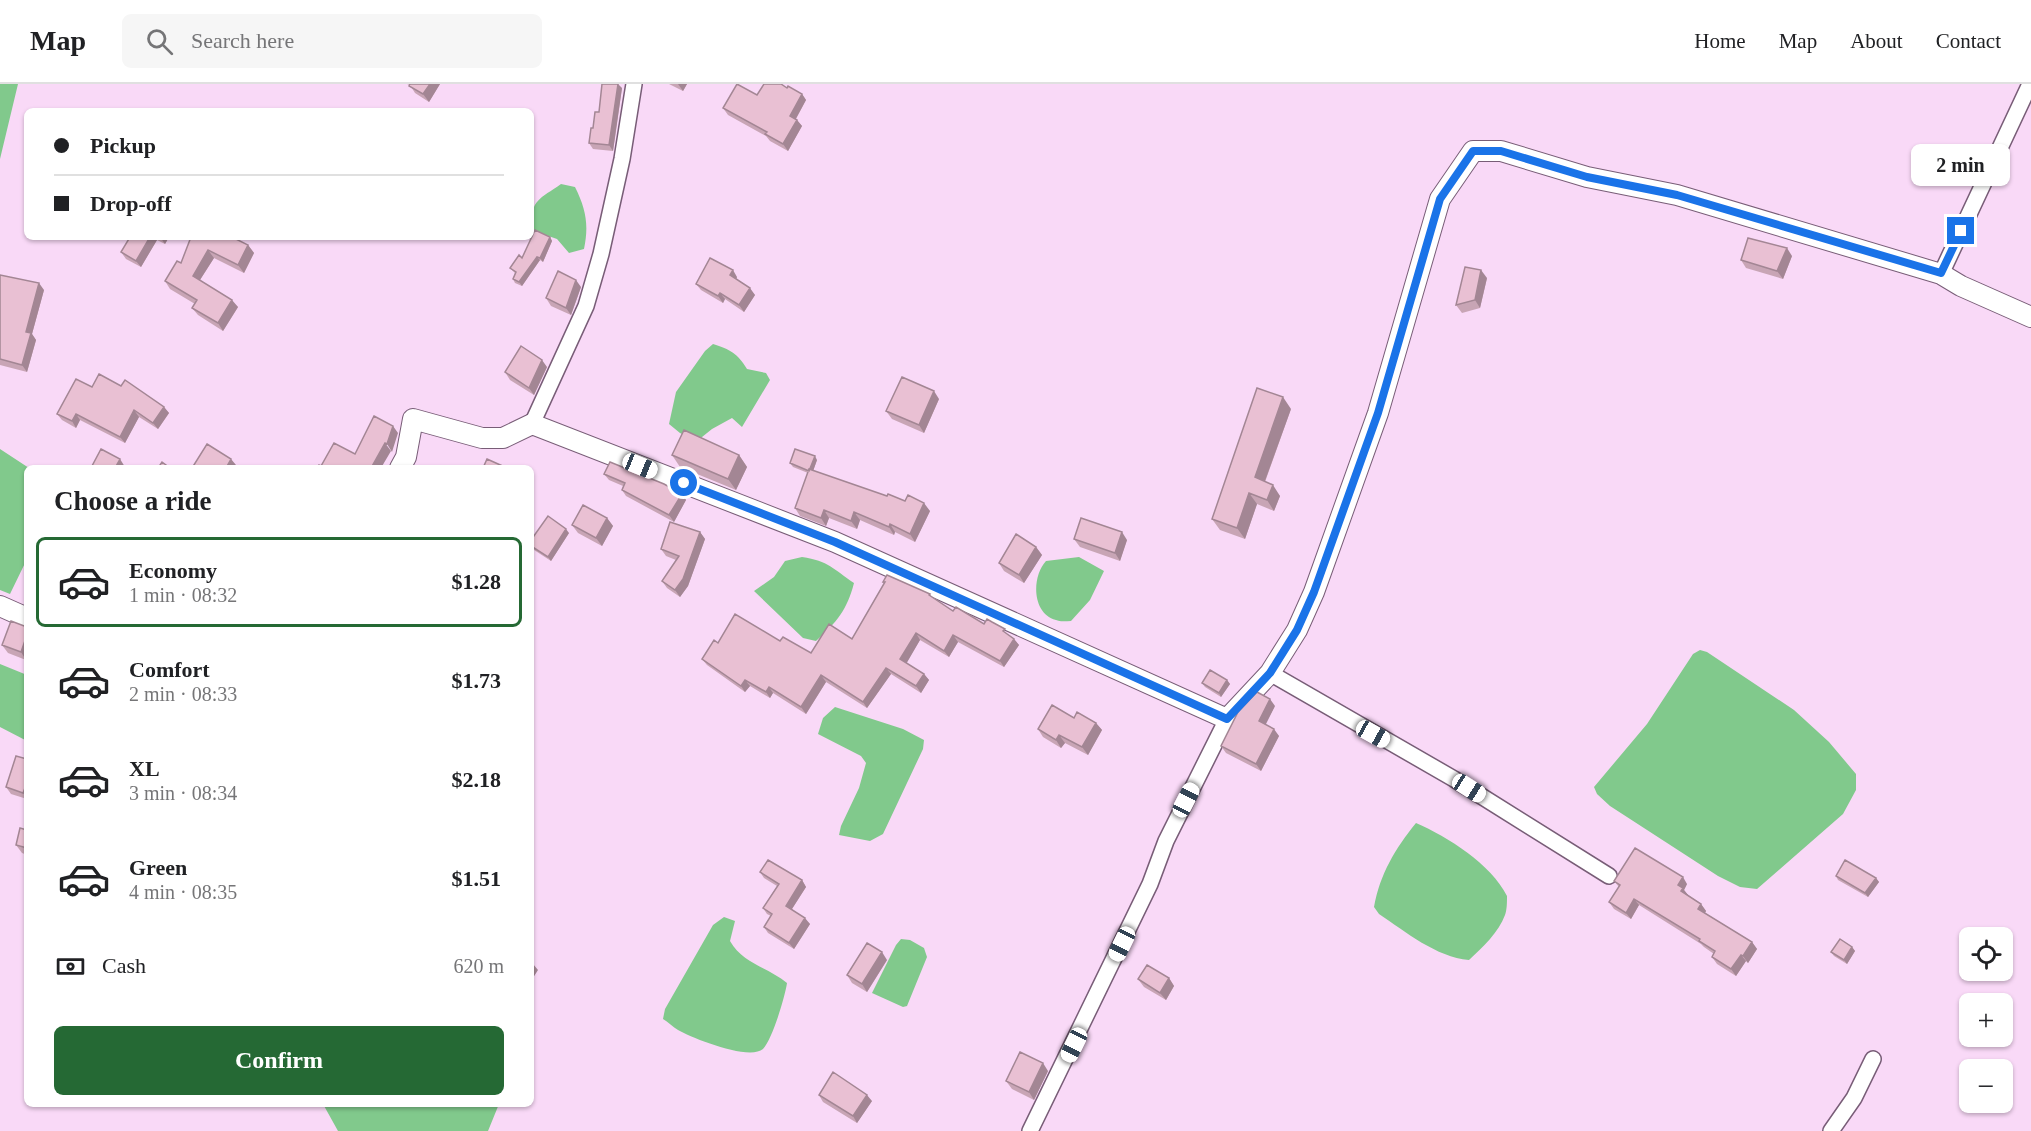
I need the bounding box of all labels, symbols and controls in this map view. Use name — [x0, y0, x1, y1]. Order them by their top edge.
search box — [122, 14, 542, 68]
text: Map — [30, 25, 86, 56]
icon: search — [143, 25, 176, 58]
text: Search here — [191, 28, 294, 53]
text: Home — [1694, 29, 1746, 53]
text: Map — [1779, 29, 1817, 53]
text: About — [1850, 29, 1903, 53]
text: Contact — [1936, 29, 2001, 53]
text: Pickup — [90, 133, 156, 158]
callout: 2 min — [1912, 144, 2010, 186]
text: 2 min — [1936, 154, 1985, 176]
text: Drop-off — [90, 191, 171, 216]
route end — [1947, 217, 1974, 244]
car — [620, 451, 660, 481]
route start — [670, 469, 697, 496]
text: Choose a ride — [54, 486, 212, 516]
icon: car — [57, 555, 111, 609]
text: Economy — [129, 558, 217, 583]
text: $1.28 — [452, 569, 501, 594]
text: 1 min · 08:32 — [129, 584, 237, 606]
icon: car — [57, 654, 111, 708]
text: Comfort — [129, 657, 210, 682]
text: $1.73 — [452, 668, 501, 693]
text: 2 min · 08:33 — [129, 683, 237, 705]
car — [1353, 717, 1393, 751]
icon: car — [57, 753, 111, 807]
text: XL — [129, 756, 160, 781]
text: $2.18 — [452, 767, 501, 792]
car — [1449, 771, 1489, 805]
car — [1170, 780, 1202, 820]
text: 3 min · 08:34 — [129, 782, 237, 804]
icon: car — [57, 852, 111, 906]
text: Green — [129, 855, 187, 880]
text: $1.51 — [452, 866, 501, 891]
text: 4 min · 08:35 — [129, 881, 237, 903]
car — [1106, 924, 1138, 964]
map controls — [1959, 927, 2013, 1113]
button: locate — [1959, 927, 2013, 981]
icon: cash — [54, 950, 87, 983]
text: Cash — [102, 953, 146, 978]
text: 620 m — [453, 955, 504, 977]
button: + — [1959, 993, 2013, 1047]
car — [1058, 1025, 1090, 1065]
button: Confirm — [54, 1026, 504, 1095]
button: − — [1959, 1059, 2013, 1113]

